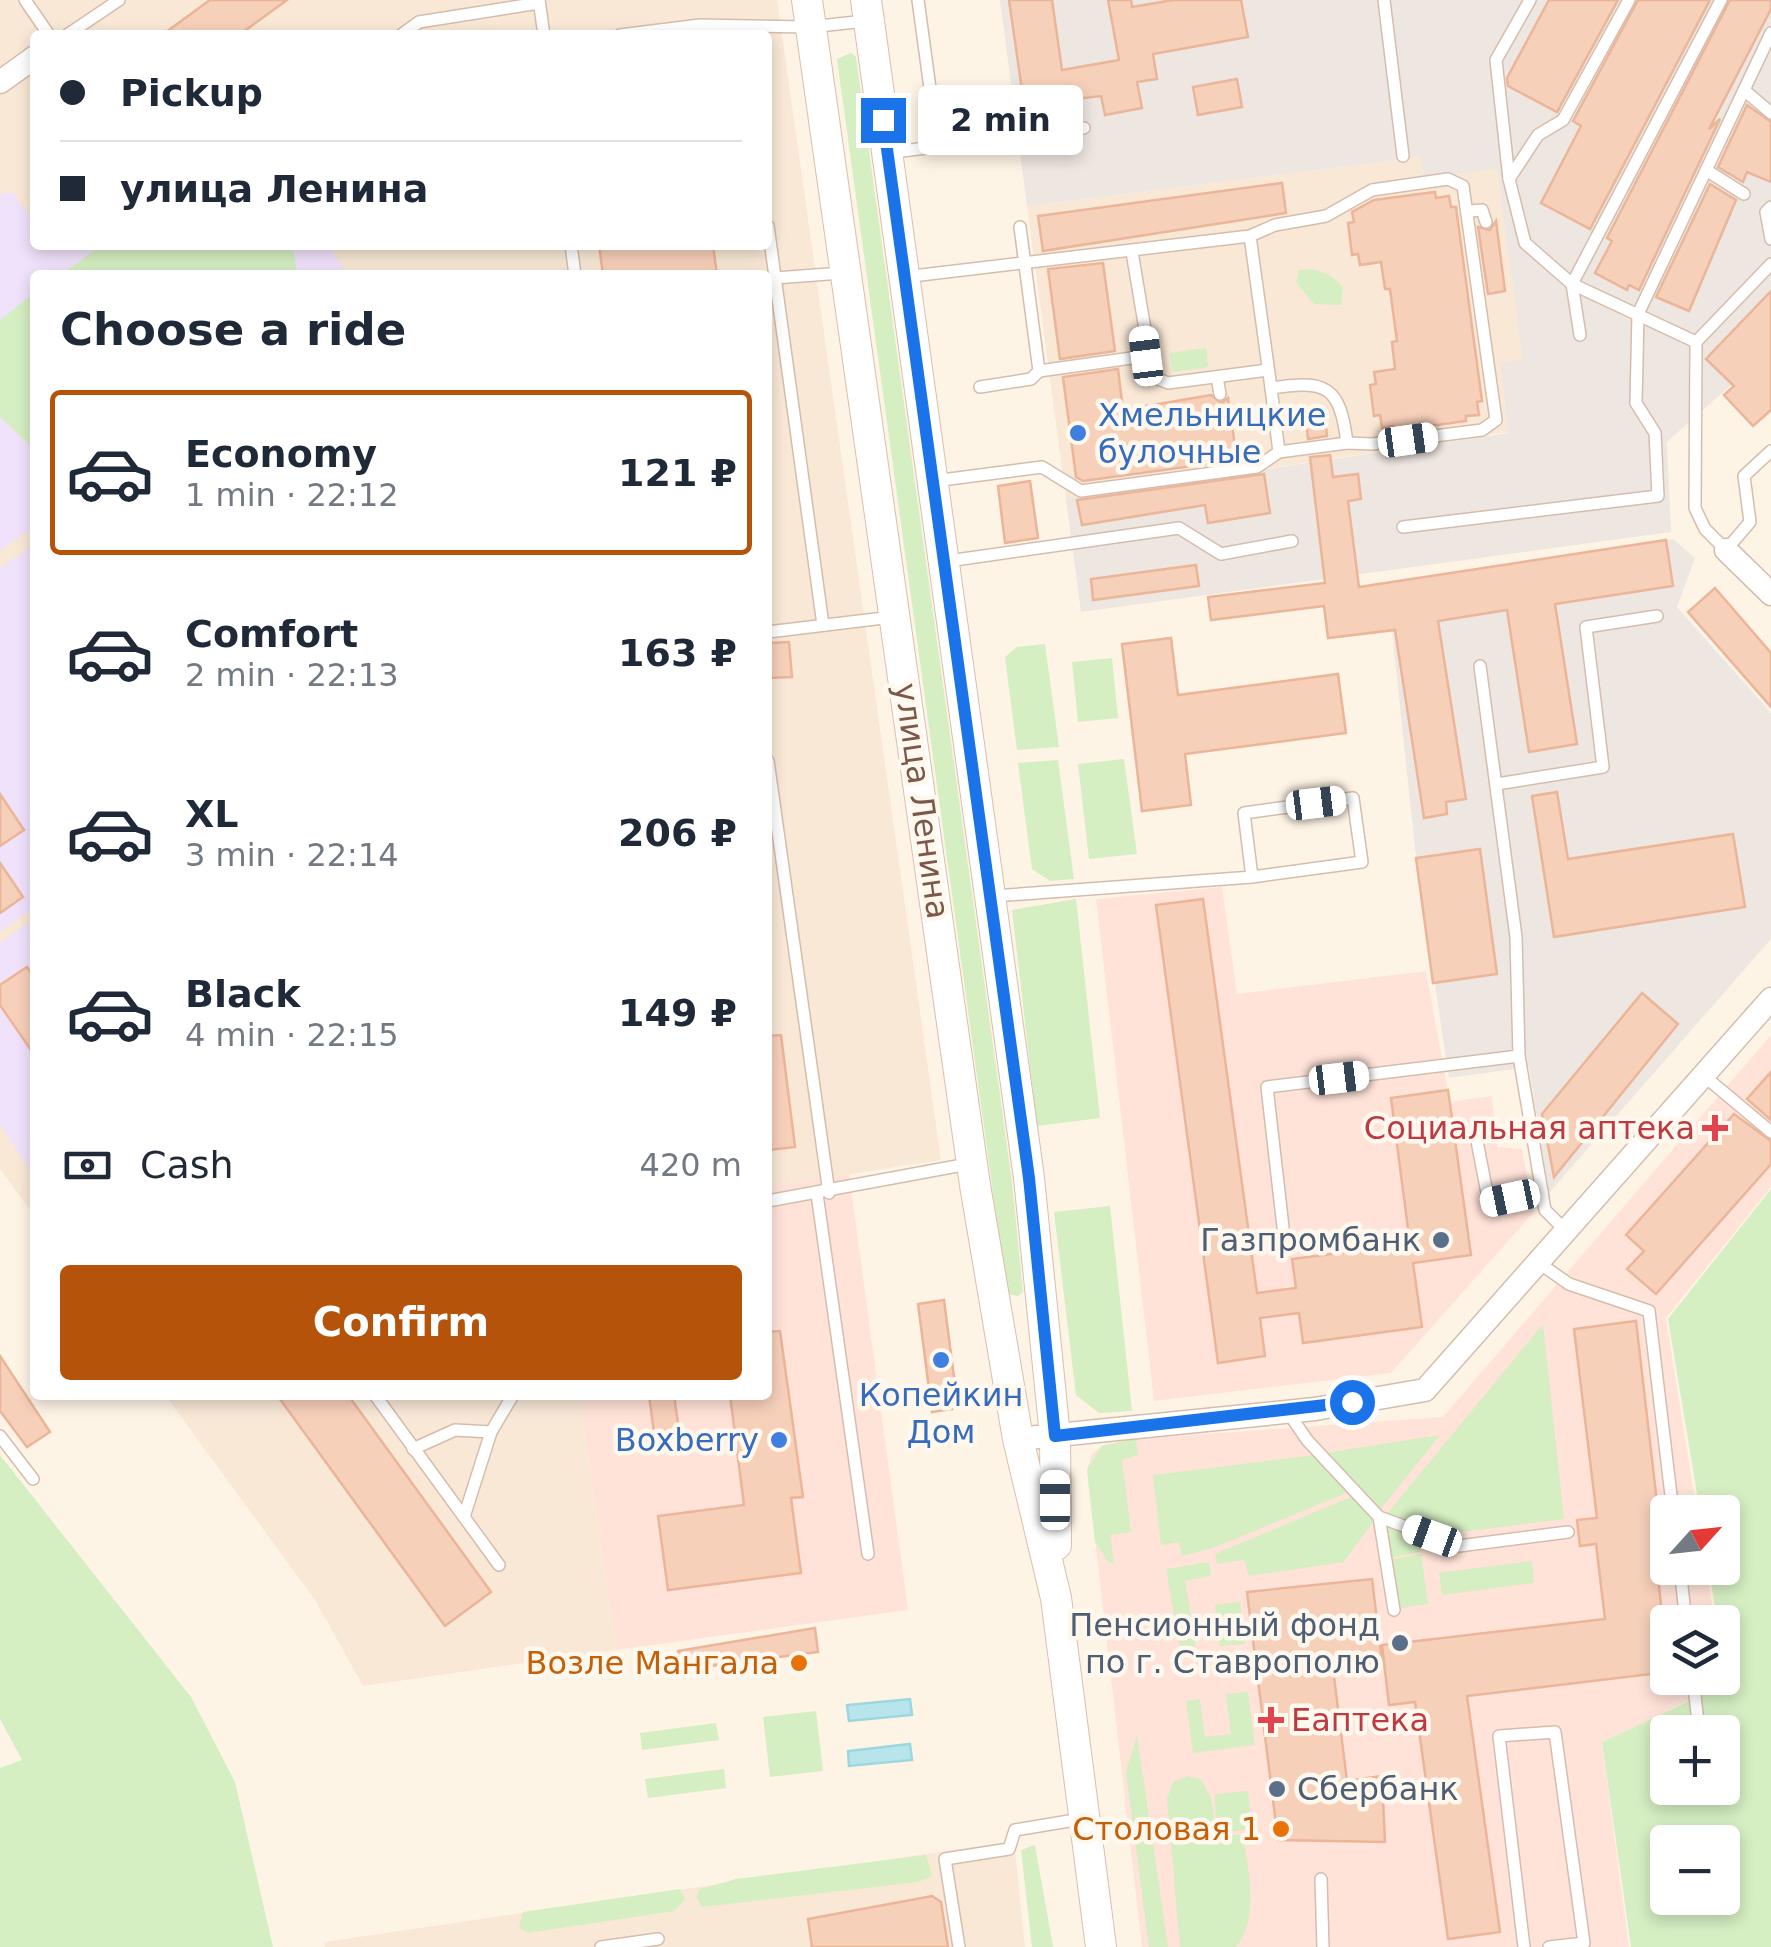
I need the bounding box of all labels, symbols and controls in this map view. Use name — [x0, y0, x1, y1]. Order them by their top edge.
text: Pickup — [120, 71, 263, 115]
callout: 2 min — [918, 85, 1083, 155]
route end — [861, 98, 906, 143]
text: 2 min — [950, 101, 1051, 139]
text: улица Ленина — [120, 167, 428, 211]
text: Choose a ride — [60, 303, 406, 356]
car — [1127, 324, 1165, 388]
place label: Хмельницкие булочные — [1098, 396, 1326, 471]
car — [1376, 421, 1440, 459]
marker: Хмельницкие булочные — [1067, 422, 1089, 444]
icon: car — [65, 428, 155, 518]
text: Economy — [185, 432, 377, 476]
text: 121 ₽ — [618, 451, 737, 495]
text: 1 min · 22:12 — [185, 476, 399, 514]
icon: car — [65, 608, 155, 698]
text: Comfort — [185, 612, 358, 656]
text: 163 ₽ — [618, 631, 737, 675]
text: 2 min · 22:13 — [185, 656, 399, 694]
street label: улица Ленина — [887, 681, 957, 921]
car — [1284, 784, 1348, 822]
icon: car — [65, 788, 155, 878]
text: XL — [185, 792, 239, 836]
text: 206 ₽ — [618, 811, 737, 855]
text: 3 min · 22:14 — [185, 836, 399, 874]
icon: car — [65, 968, 155, 1058]
text: Black — [185, 972, 300, 1016]
text: 149 ₽ — [618, 991, 737, 1035]
text: 4 min · 22:15 — [185, 1016, 399, 1054]
car — [1307, 1059, 1371, 1097]
place label: Социальная аптека — [1364, 1109, 1695, 1147]
marker: Социальная аптека — [1704, 1117, 1726, 1139]
icon: cash — [60, 1138, 115, 1193]
text: Cash — [140, 1143, 234, 1187]
text: 420 m — [640, 1146, 742, 1184]
car — [1478, 1177, 1542, 1219]
place label: Газпромбанк — [1200, 1221, 1421, 1259]
marker: Газпромбанк — [1430, 1229, 1452, 1251]
button: Confirm — [60, 1265, 742, 1380]
marker: Копейкин Дом — [930, 1349, 952, 1371]
place label: Копейкин Дом — [859, 1376, 1023, 1451]
route start — [1330, 1380, 1375, 1425]
place label: Boxberry — [615, 1421, 759, 1459]
marker: Boxberry — [768, 1429, 790, 1451]
car — [1040, 1470, 1070, 1530]
north arrow — [1650, 1495, 1740, 1585]
map controls — [1650, 1495, 1740, 1915]
car — [1399, 1512, 1465, 1560]
button: layers — [1650, 1605, 1740, 1695]
place label: Пенсионный фонд по г. Ставрополю — [1069, 1606, 1380, 1681]
marker: Пенсионный фонд по г. Ставрополю — [1389, 1632, 1411, 1654]
place label: Возле Мангала — [526, 1644, 779, 1682]
marker: Возле Мангала — [788, 1652, 810, 1674]
place label: Еаптека — [1291, 1701, 1429, 1739]
marker: Еаптека — [1260, 1709, 1282, 1731]
button: + — [1650, 1715, 1740, 1805]
place label: Сбербанк — [1297, 1770, 1459, 1808]
marker: Сбербанк — [1266, 1778, 1288, 1800]
place label: Столовая 1 — [1072, 1810, 1261, 1848]
marker: Столовая 1 — [1270, 1818, 1292, 1840]
button: − — [1650, 1825, 1740, 1915]

